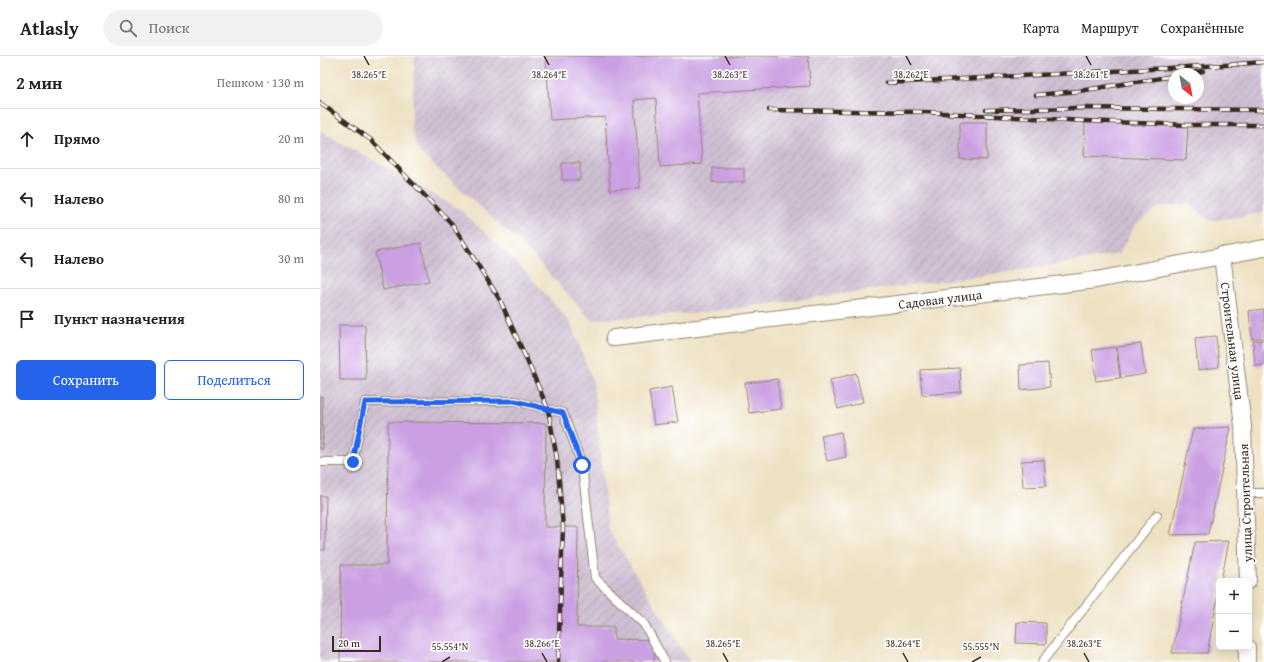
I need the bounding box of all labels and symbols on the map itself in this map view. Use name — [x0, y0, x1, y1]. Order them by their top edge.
text: 38.265°E — [351, 67, 387, 82]
text: 38.264°E — [531, 67, 567, 82]
text: 38.263°E — [712, 67, 748, 82]
text: 38.262°E — [893, 67, 929, 82]
text: 38.261°E — [1073, 67, 1109, 82]
north arrow — [1168, 68, 1204, 104]
street label: Строительная улица — [1216, 281, 1249, 402]
street label: Садовая улица — [897, 285, 984, 314]
street label: улица Строительная — [1234, 443, 1257, 564]
route end — [344, 453, 362, 471]
route start — [573, 456, 591, 474]
scale bar — [332, 634, 381, 653]
text: 38.266°E — [524, 636, 560, 651]
text: 38.265°E — [705, 636, 741, 651]
text: 38.264°E — [885, 636, 921, 651]
text: 38.263°E — [1066, 636, 1102, 651]
text: 55.554°N — [432, 639, 469, 654]
text: 55.555°N — [963, 639, 1000, 654]

